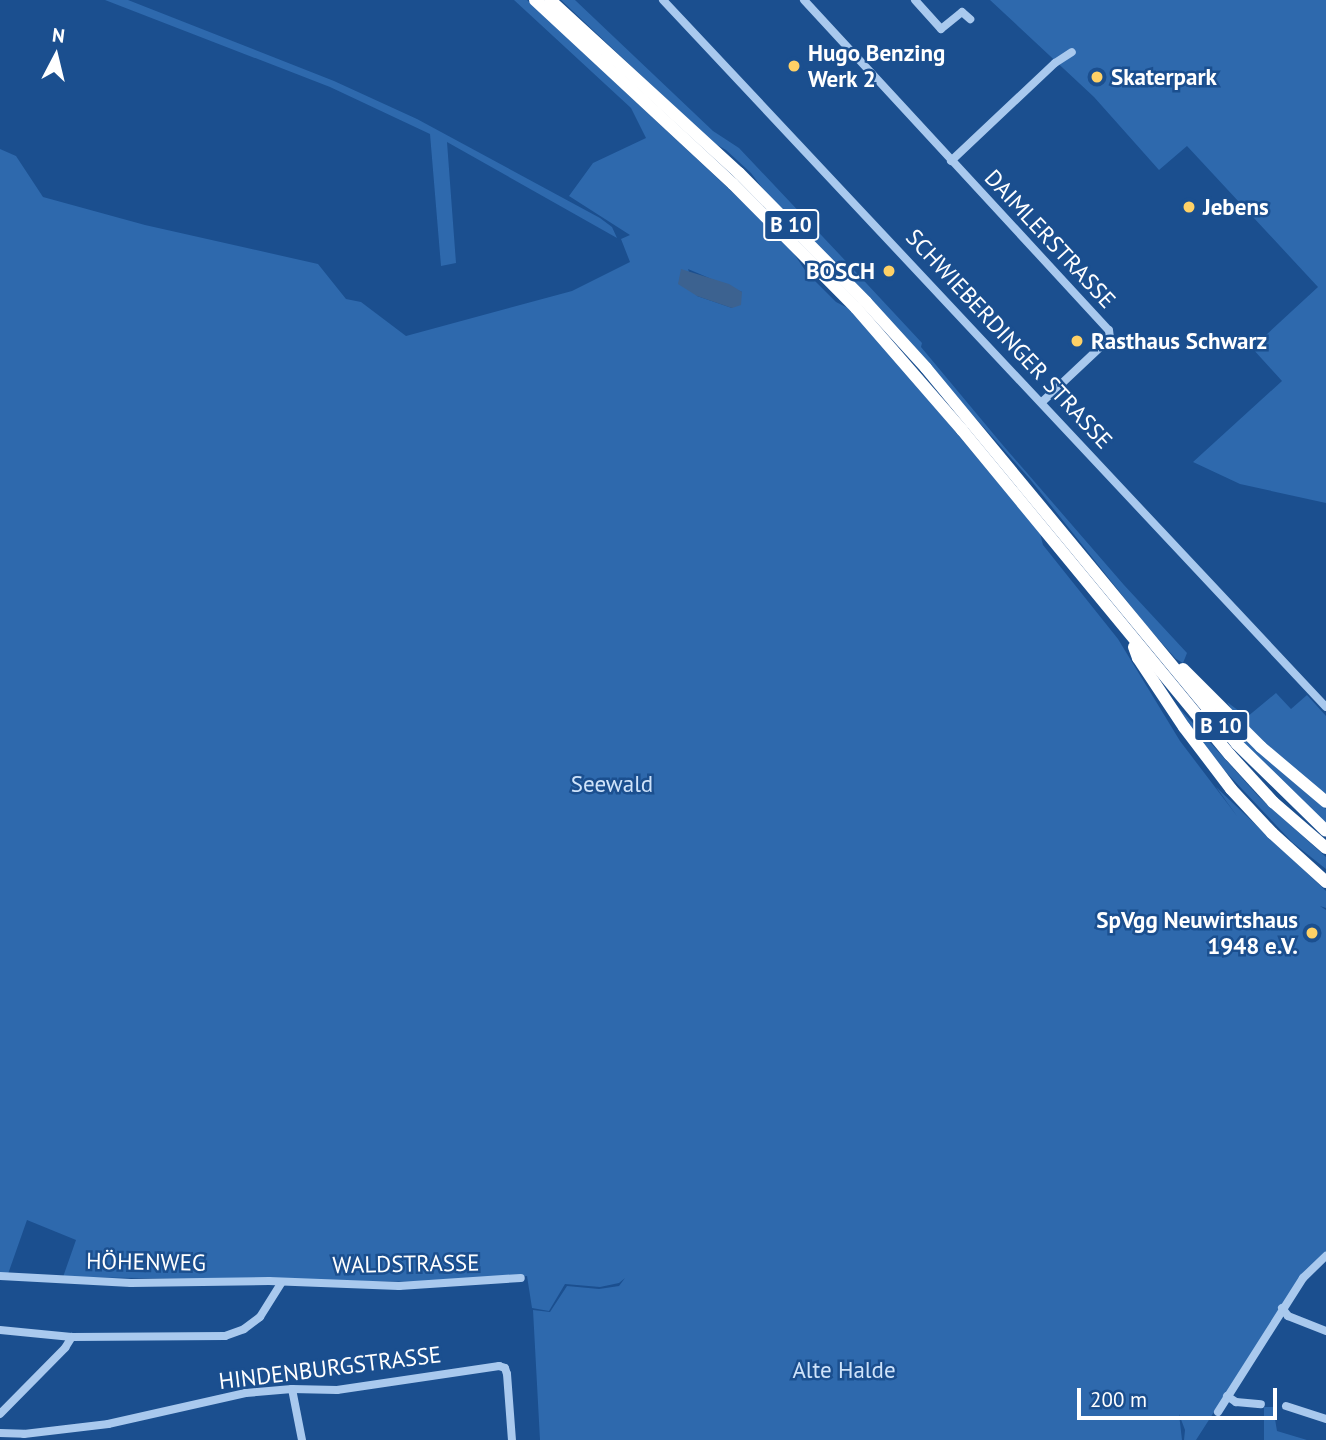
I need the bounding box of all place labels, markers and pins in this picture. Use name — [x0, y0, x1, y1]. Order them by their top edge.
place label: Hugo Benzing Werk 2 — [808, 39, 945, 93]
marker: Hugo Benzing Werk 2 — [786, 58, 802, 74]
place label: Skaterpark — [1111, 63, 1217, 91]
marker: Skaterpark — [1089, 69, 1105, 85]
place label: Jebens — [1203, 193, 1269, 221]
marker: Jebens — [1181, 199, 1197, 215]
place label: BOSCH — [806, 257, 875, 285]
marker: BOSCH — [881, 263, 897, 279]
place label: Rasthaus Schwarz — [1091, 327, 1267, 355]
marker: Rasthaus Schwarz — [1069, 333, 1085, 349]
place label: SpVgg Neuwirtshaus 1948 e.V. — [1096, 906, 1298, 960]
marker: SpVgg Neuwirtshaus 1948 e.V. — [1304, 925, 1320, 941]

